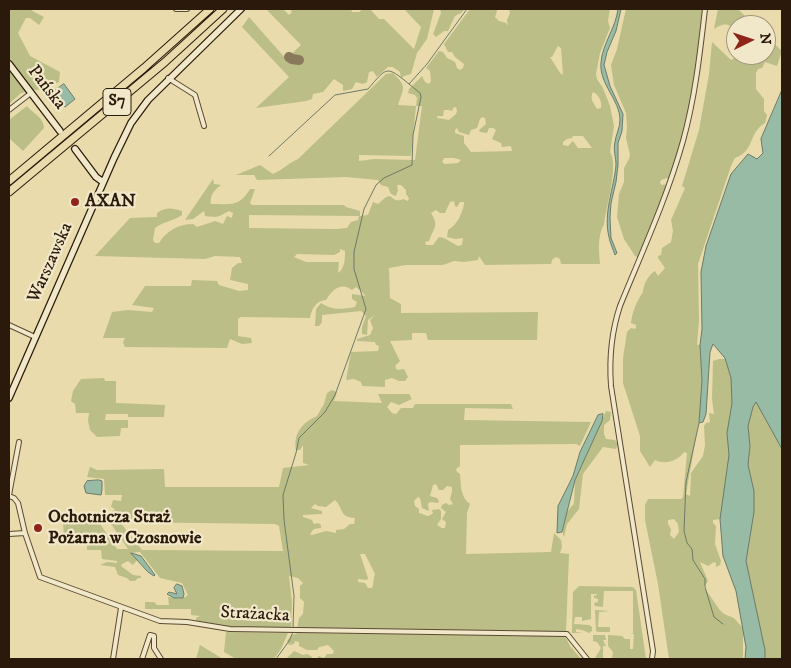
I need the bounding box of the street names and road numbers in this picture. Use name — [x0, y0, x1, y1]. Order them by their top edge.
street label: Pańska — [22, 62, 70, 114]
road number: S7 — [103, 88, 131, 115]
street label: Warszawska — [24, 220, 78, 306]
street label: Strażacka — [220, 602, 290, 628]

